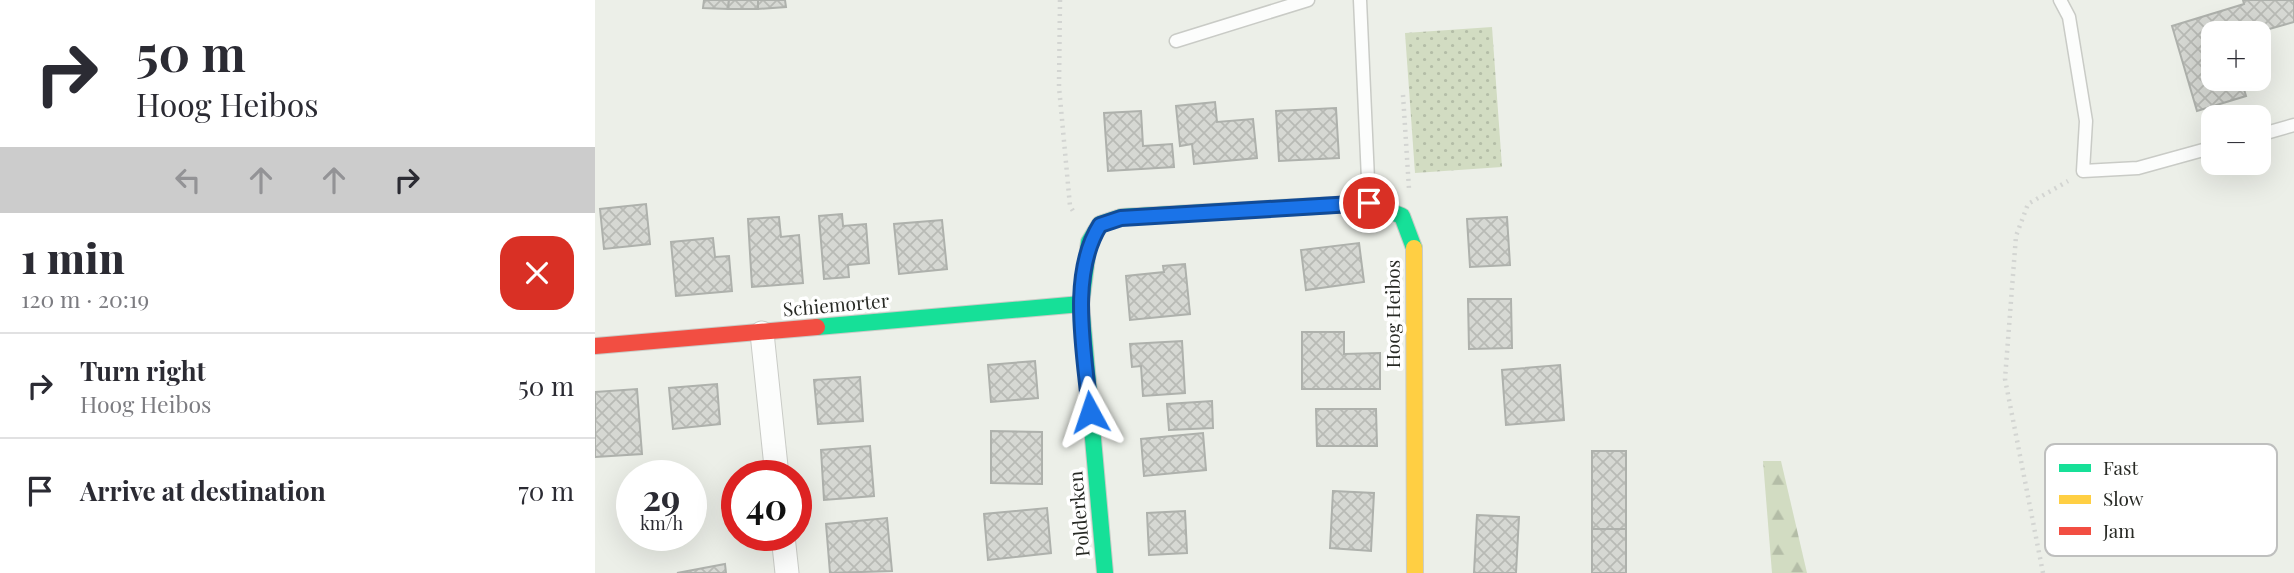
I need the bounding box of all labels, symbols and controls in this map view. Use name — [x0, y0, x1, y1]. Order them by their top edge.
text: 50 m — [136, 19, 246, 84]
map controls — [2201, 21, 2271, 175]
button: + — [2201, 21, 2271, 91]
icon: right — [21, 28, 112, 119]
text: Hoog Heibos — [136, 82, 319, 125]
button: − — [2201, 105, 2271, 175]
icon: left — [169, 161, 207, 199]
icon: ahead — [242, 161, 280, 199]
icon: ahead — [315, 161, 353, 199]
icon: right — [388, 161, 426, 199]
pin — [1339, 173, 1399, 233]
icon: arrive — [1350, 184, 1388, 222]
text: 1 min — [21, 229, 125, 285]
button: close — [500, 236, 574, 310]
street label: Hoog Heibos — [1379, 260, 1405, 368]
text: 120 m · 20:19 — [21, 283, 149, 314]
street label: Schiemorter — [782, 286, 891, 322]
text: Turn right — [80, 353, 206, 388]
icon: right — [21, 367, 59, 405]
text: 50 m — [518, 368, 574, 403]
position arrow — [1053, 375, 1127, 449]
text: Hoog Heibos — [80, 388, 211, 419]
legend — [2045, 444, 2277, 556]
text: Fast — [2103, 454, 2139, 480]
speed limit sign: 40 — [721, 460, 812, 551]
street label: Polderken — [1061, 469, 1095, 558]
icon: arrive — [21, 472, 59, 510]
text: Arrive at destination — [80, 473, 326, 508]
text: 70 m — [518, 473, 574, 508]
text: 29 — [643, 473, 680, 520]
text: Slow — [2103, 485, 2144, 511]
text: km/h — [640, 511, 683, 535]
text: Jam — [2102, 517, 2135, 543]

